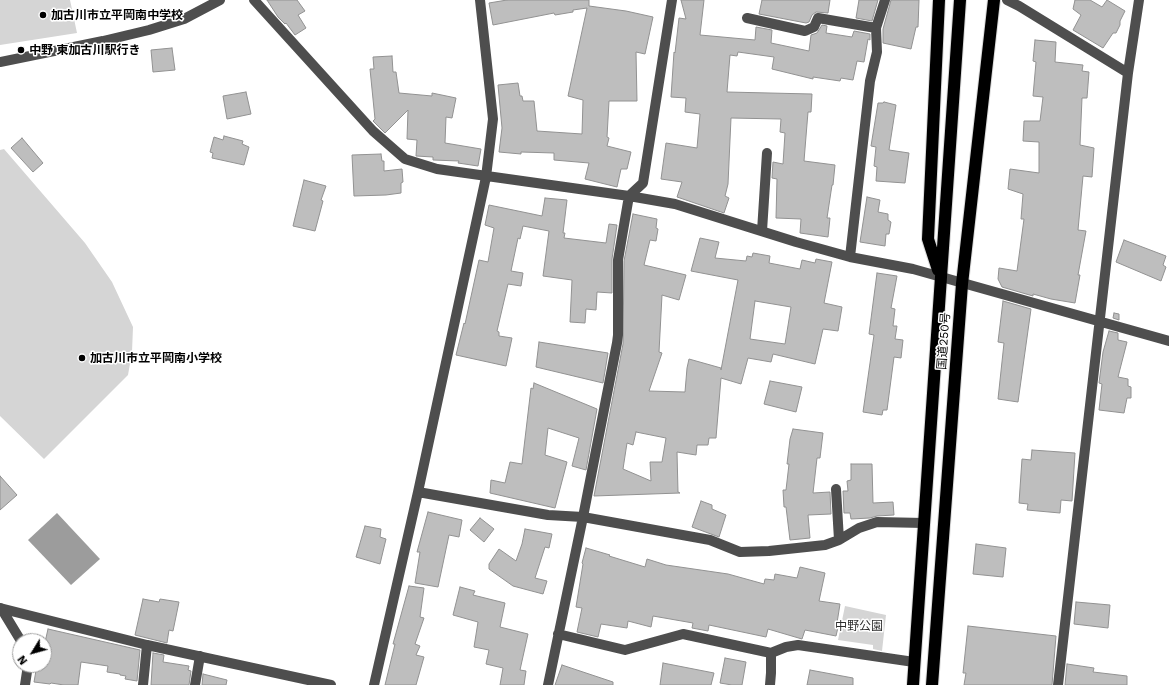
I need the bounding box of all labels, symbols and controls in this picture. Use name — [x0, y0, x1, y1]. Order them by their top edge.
place label: 加古川市立平岡南中学校 — [51, 8, 183, 22]
marker: 加古川市立平岡南中学校 — [38, 10, 48, 20]
place label: 中野 東加古川駅行き — [29, 43, 140, 57]
marker: 中野 東加古川駅行き — [16, 45, 26, 55]
street label: 国道250号 — [935, 312, 953, 370]
place label: 加古川市立平岡南小学校 — [90, 351, 222, 365]
marker: 加古川市立平岡南小学校 — [77, 353, 87, 363]
park label: 中野公園 — [835, 619, 883, 633]
north arrow — [12, 633, 52, 673]
text: N — [15, 653, 30, 667]

